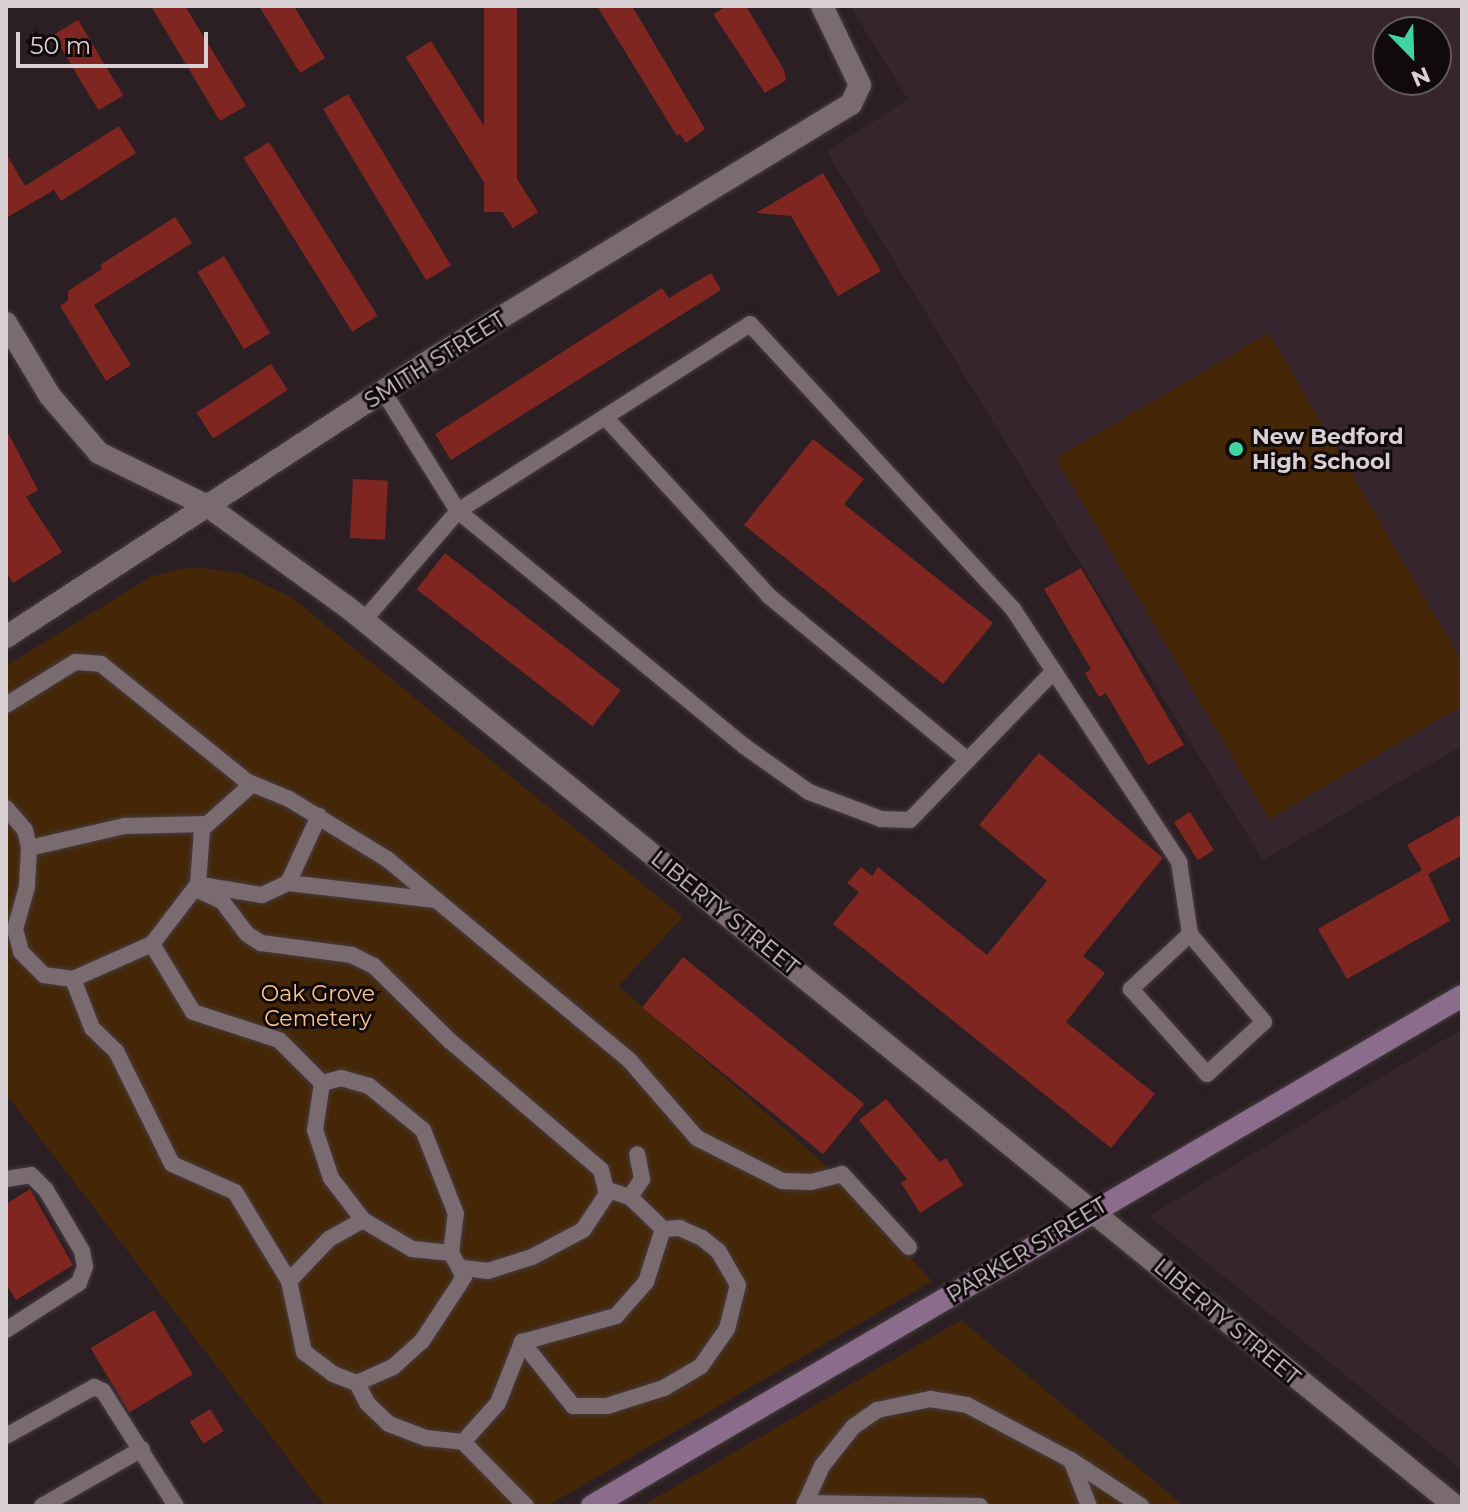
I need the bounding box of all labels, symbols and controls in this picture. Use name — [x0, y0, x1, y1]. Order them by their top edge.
scale bar — [20, 16, 212, 66]
north arrow — [1372, 16, 1452, 96]
text: 50 m — [30, 31, 91, 60]
text: N — [1407, 61, 1434, 93]
street label: SMITH STREET — [360, 306, 510, 414]
place label: New Bedford High School — [1252, 423, 1404, 474]
marker: New Bedford High School — [1227, 440, 1245, 458]
street label: LIBERTY STREET — [646, 845, 804, 981]
park label: Oak Grove Cemetery — [261, 980, 375, 1032]
street label: PARKER STREET — [942, 1192, 1112, 1308]
street label: LIBERTY STREET — [1149, 1253, 1305, 1391]

